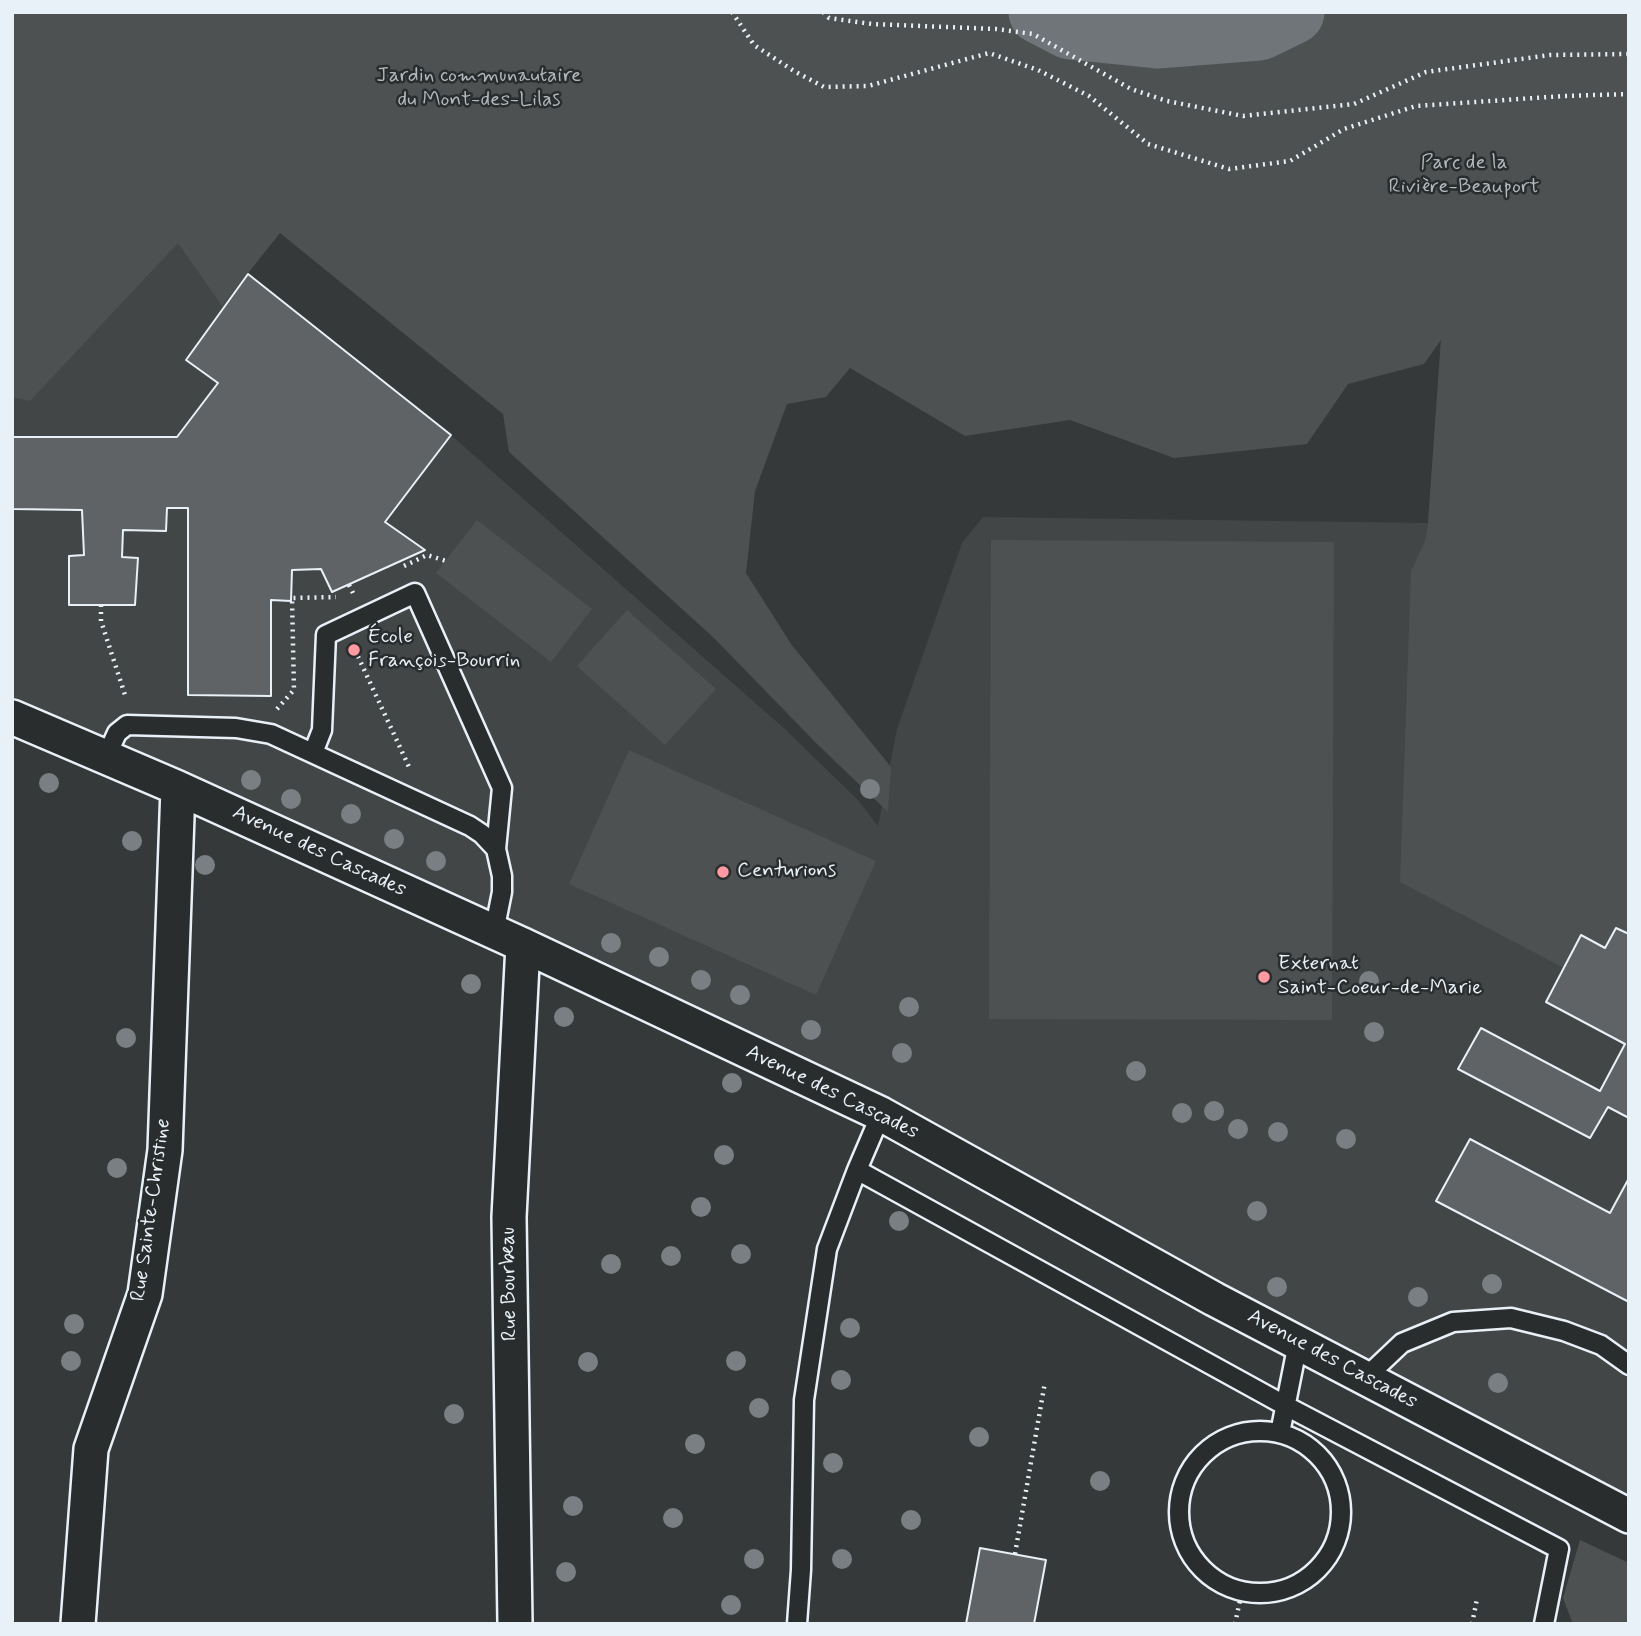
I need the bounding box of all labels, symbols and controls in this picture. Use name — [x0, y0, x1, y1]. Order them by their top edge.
park label: Jardin communautaire du Mont-des-Lilas — [377, 64, 581, 114]
park label: Parc de la Rivière-Beauport — [1389, 151, 1539, 201]
place label: École François-Bourrin — [368, 625, 520, 675]
marker: École François-Bourrin — [346, 642, 362, 658]
street label: Avenue des Cascades — [228, 801, 410, 903]
place label: Centurions — [737, 859, 836, 885]
marker: Centurions — [715, 864, 731, 880]
place label: Externat Saint-Coeur-de-Marie — [1278, 952, 1482, 1002]
marker: Externat Saint-Coeur-de-Marie — [1256, 969, 1272, 985]
street label: Avenue des Cascades — [742, 1040, 922, 1146]
street label: Rue Sainte-Christine — [127, 1117, 177, 1303]
street label: Rue Bourbeau — [496, 1227, 524, 1341]
street label: Avenue des Cascades — [1243, 1305, 1421, 1415]

